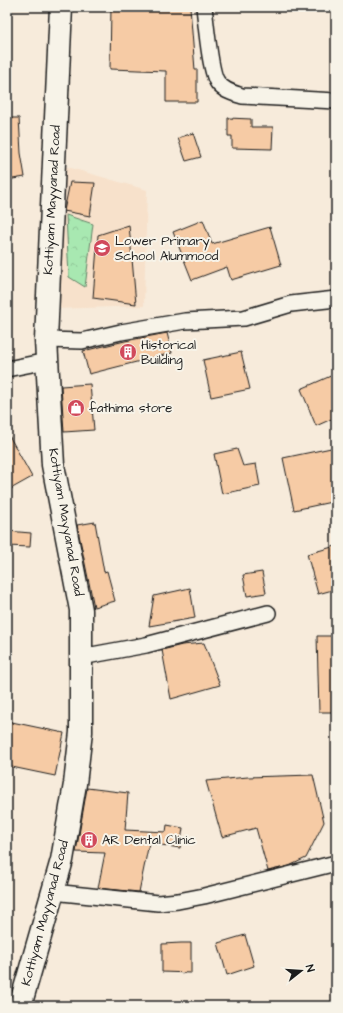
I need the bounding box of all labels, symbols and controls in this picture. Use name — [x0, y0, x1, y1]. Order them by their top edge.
street label: Kottiyam Mayyanad Road — [39, 124, 66, 275]
place label: Lower Primary School Alummood — [115, 232, 219, 265]
school or university icon: Lower Primary School Alummood — [92, 238, 112, 258]
place label: Historical Building — [141, 336, 196, 370]
building icon: Historical Building — [118, 342, 138, 362]
shop icon: fathima store — [66, 398, 86, 418]
place label: fathima store — [89, 399, 172, 417]
street label: Kottiyam Mayyanad Road — [43, 447, 88, 598]
building icon: AR Dental Clinic — [79, 830, 99, 850]
place label: AR Dental Clinic — [102, 831, 196, 849]
street label: Kottiyam Mayyanad Road — [17, 838, 74, 988]
north arrow — [281, 951, 321, 991]
text: N — [302, 963, 318, 974]

